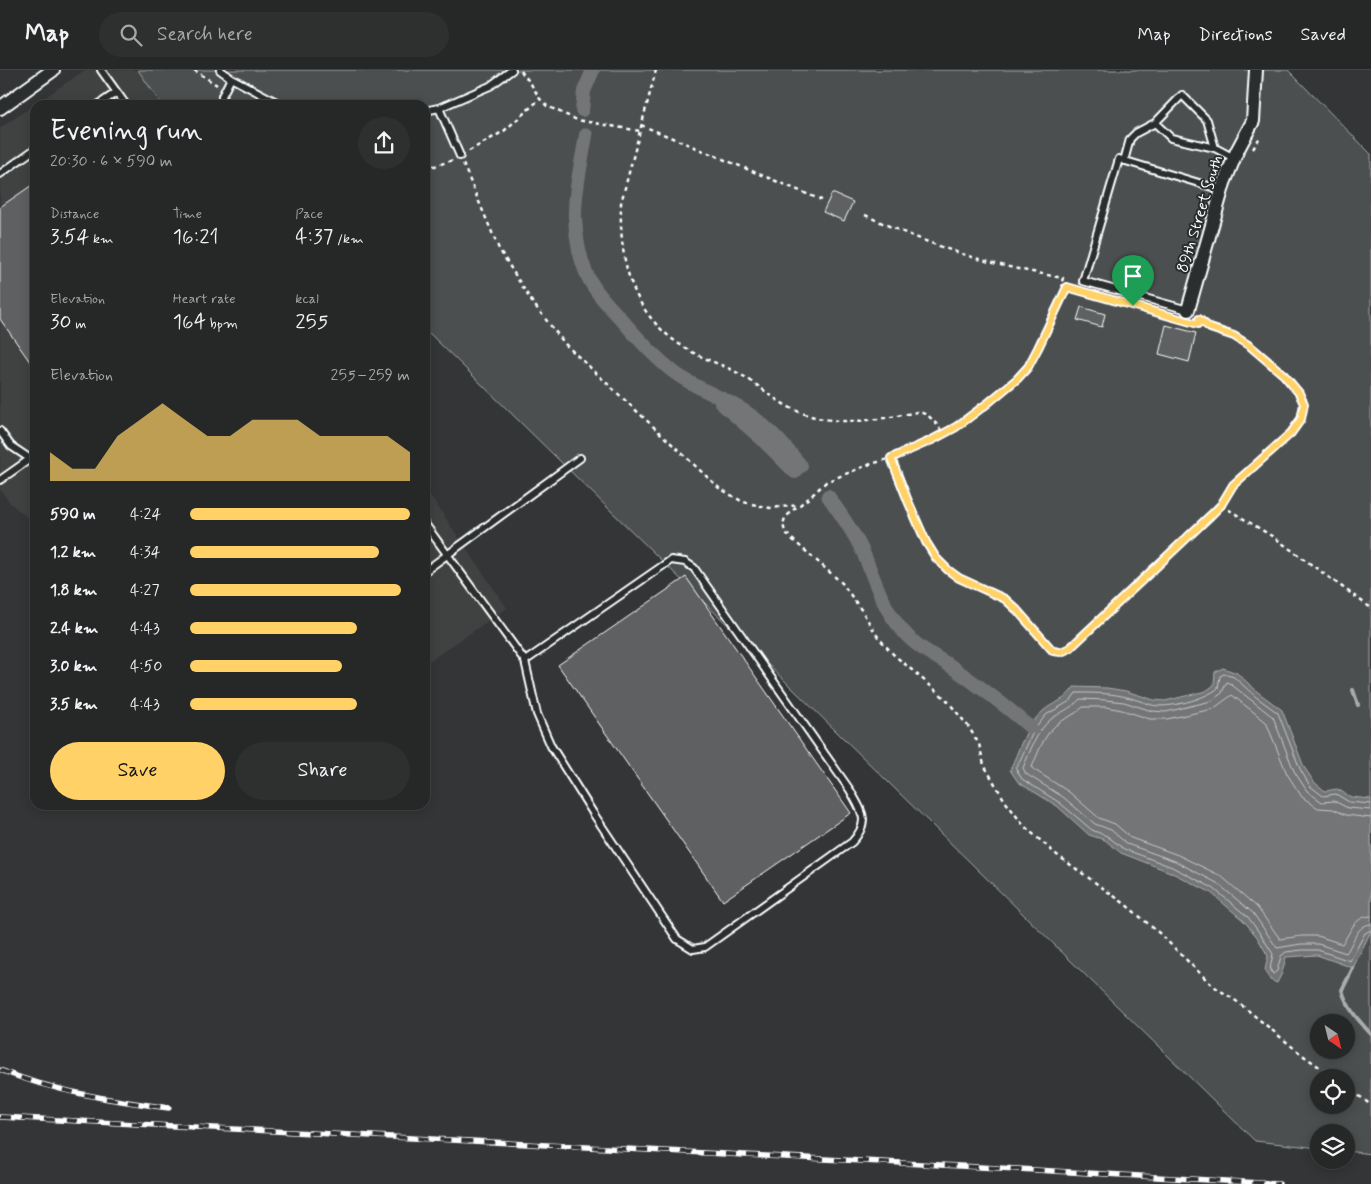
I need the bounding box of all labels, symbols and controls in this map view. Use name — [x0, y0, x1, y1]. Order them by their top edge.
search box — [99, 12, 449, 57]
text: Map — [25, 19, 69, 50]
icon: search — [117, 21, 145, 49]
text: Search here — [157, 22, 253, 47]
text: Map — [1138, 23, 1171, 47]
text: Directions — [1199, 23, 1273, 47]
text: Saved — [1301, 23, 1346, 47]
text: Evening run — [50, 113, 203, 150]
button: share — [358, 117, 410, 169]
text: 20:30 · 6 × 590 m — [50, 151, 172, 172]
street label: 89th Street South — [1172, 153, 1228, 275]
text: Distance — [50, 205, 99, 223]
text: Time — [173, 205, 202, 223]
text: Pace — [295, 205, 323, 223]
text: 3.54 — [50, 223, 89, 251]
text: 16:21 — [173, 223, 219, 251]
text: 4:37 — [295, 223, 333, 251]
text: km — [89, 230, 113, 248]
text: /km — [333, 230, 364, 248]
pin — [1112, 255, 1154, 306]
icon: arrive — [1119, 262, 1147, 290]
text: Elevation — [50, 290, 105, 308]
text: Heart rate — [173, 290, 236, 308]
text: kcal — [295, 290, 319, 308]
text: 30 — [50, 308, 72, 336]
text: 164 — [173, 308, 206, 336]
text: 255 — [295, 308, 329, 336]
text: m — [72, 315, 86, 333]
text: bpm — [206, 315, 238, 333]
text: Elevation — [50, 365, 113, 386]
text: 255–259 m — [331, 365, 410, 386]
text: 590 m — [50, 504, 96, 525]
text: 4:24 — [130, 504, 161, 525]
text: 1.2 km — [50, 542, 96, 563]
text: 4:34 — [130, 542, 161, 563]
text: 1.8 km — [50, 580, 97, 601]
text: 4:27 — [130, 580, 159, 601]
text: 2.4 km — [50, 618, 98, 639]
text: 4:43 — [130, 618, 160, 639]
text: 3.0 km — [50, 656, 97, 677]
text: 4:50 — [130, 656, 162, 677]
text: 3.5 km — [50, 694, 98, 715]
text: 4:43 — [130, 694, 160, 715]
button: Save — [50, 742, 225, 800]
button: Share — [235, 742, 410, 800]
north arrow — [1310, 1014, 1355, 1059]
map controls — [1310, 1014, 1355, 1169]
button: locate — [1310, 1069, 1355, 1114]
button: layers — [1310, 1124, 1355, 1169]

